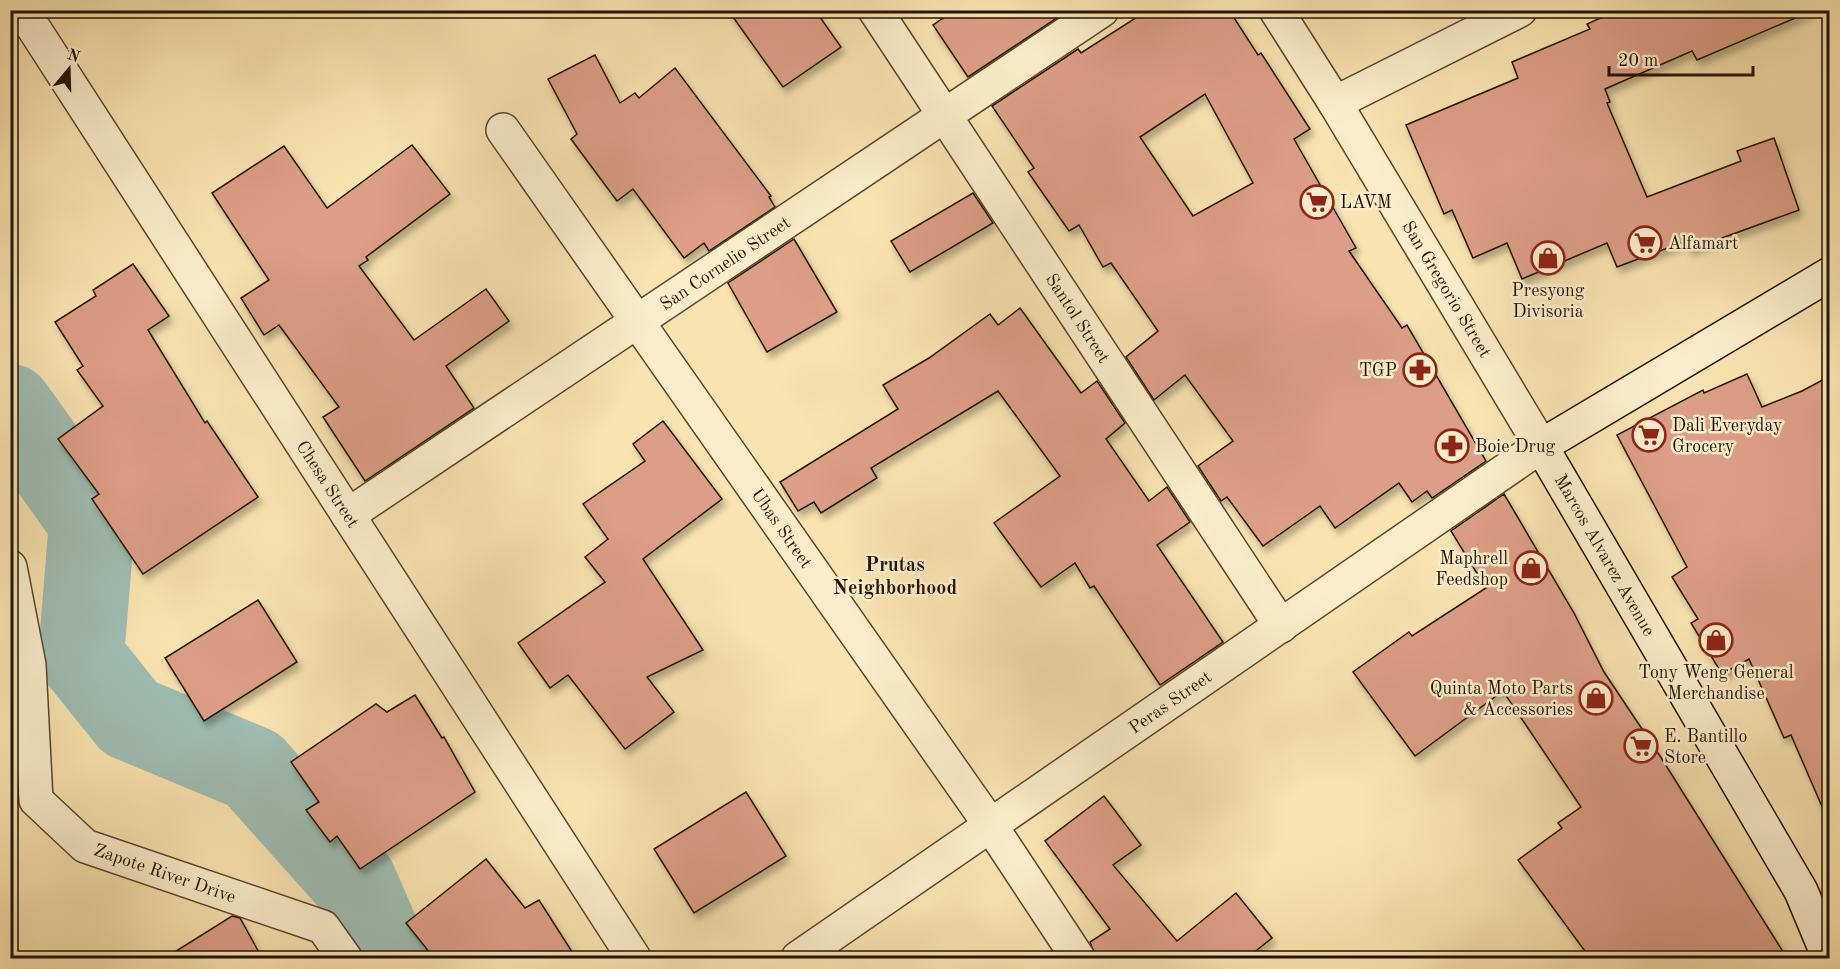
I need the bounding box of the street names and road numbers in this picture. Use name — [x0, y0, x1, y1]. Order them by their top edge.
street label: San Cornelio Street — [657, 214, 794, 314]
street label: San Gregorio Street — [1398, 218, 1494, 361]
street label: Santol Street — [1042, 271, 1113, 366]
street label: Chesa Street — [292, 438, 362, 531]
street label: Marcos Alvarez Avenue — [1551, 472, 1658, 639]
street label: Ubas Street — [747, 485, 815, 572]
street label: Peras Street — [1126, 668, 1215, 738]
street label: Zapote River Drive — [91, 841, 238, 907]

